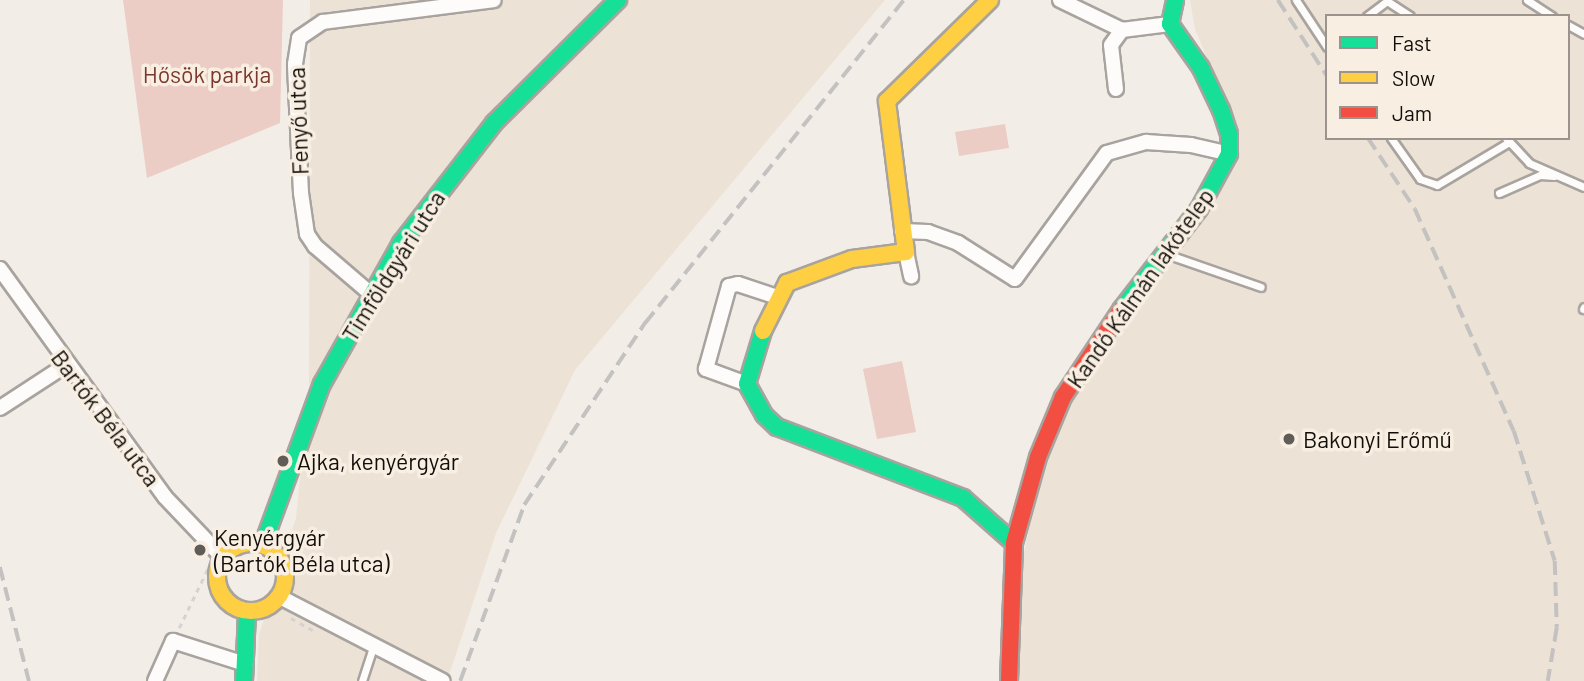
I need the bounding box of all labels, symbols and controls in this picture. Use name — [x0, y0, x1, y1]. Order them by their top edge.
legend — [1325, 14, 1570, 140]
text: Fast — [1392, 30, 1432, 55]
park label: Hősök parkja — [143, 60, 271, 88]
text: Slow — [1392, 65, 1435, 90]
street label: Fenyő utca — [282, 67, 314, 175]
text: Jam — [1392, 100, 1432, 125]
street label: Kandó Kálmán lakótelep — [1061, 183, 1219, 393]
street label: Timföldgyári utca — [336, 186, 450, 346]
street label: Bartók Béla utca — [46, 344, 166, 492]
place label: Bakonyi Erőmű — [1303, 425, 1452, 453]
marker: Bakonyi Erőmű — [1281, 431, 1297, 447]
place label: Ajka, kenyérgyár — [297, 447, 459, 475]
marker: Ajka, kenyérgyár — [275, 453, 291, 469]
place label: Kenyérgyár (Bartók Béla utca) — [214, 523, 390, 577]
marker: Kenyérgyár (Bartók Béla utca) — [192, 542, 208, 558]

